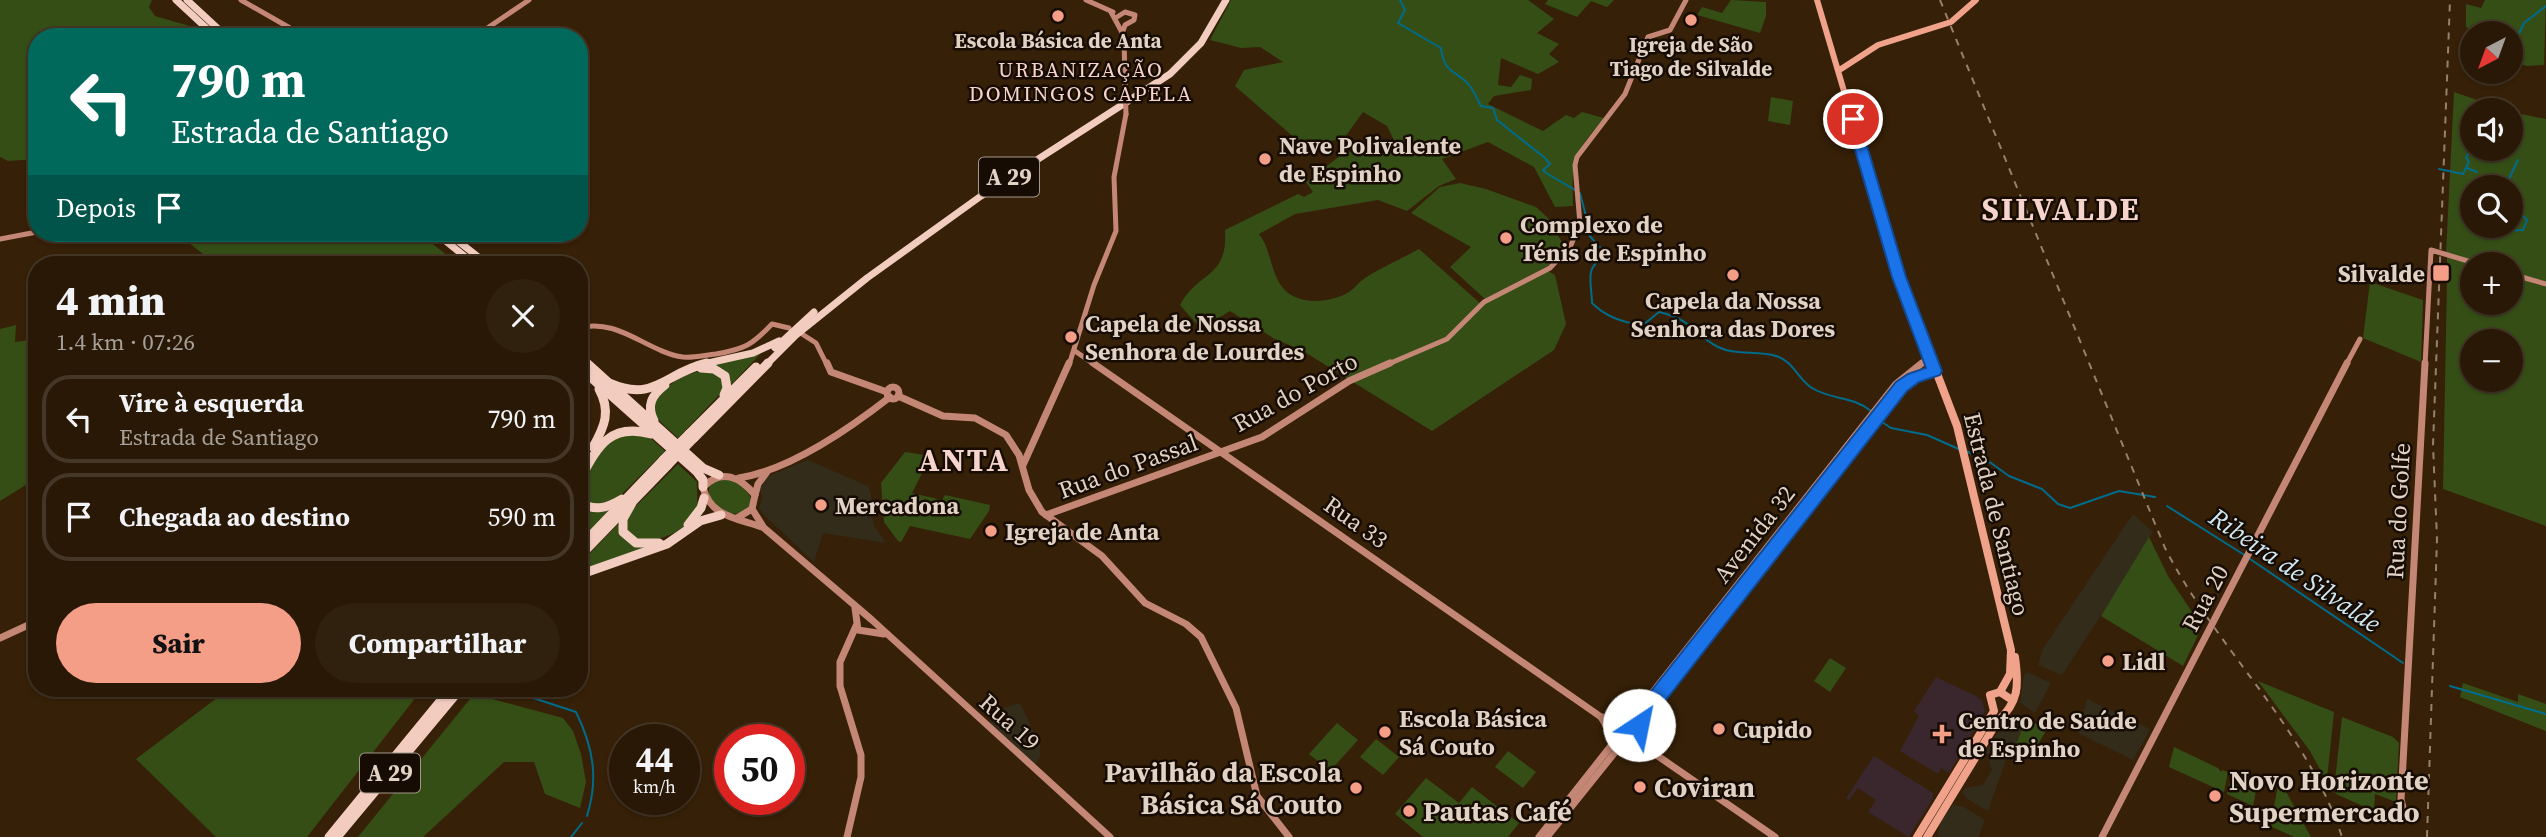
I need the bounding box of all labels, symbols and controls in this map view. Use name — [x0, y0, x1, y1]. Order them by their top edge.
marker: Escola Básica de Anta — [1050, 8, 1066, 24]
marker: Igreja de São Tiago de Silvalde — [1683, 12, 1699, 28]
north arrow — [2460, 21, 2524, 84]
map controls — [2460, 21, 2523, 392]
place label: Escola Básica de Anta — [954, 26, 1163, 55]
place label: Igreja de São Tiago de Silvalde — [1610, 30, 1772, 83]
text: 790 m — [171, 46, 306, 113]
district label: URBANIZAÇÃO DOMINGOS CAPELA — [969, 55, 1193, 108]
icon: left — [56, 56, 147, 147]
pin — [1823, 89, 1883, 149]
button: sound — [2460, 98, 2523, 161]
icon: arrive — [1834, 100, 1872, 138]
text: Estrada de Santiago — [171, 110, 449, 154]
place label: Nave Polivalente de Espinho — [1279, 129, 1461, 190]
marker: Nave Polivalente de Espinho — [1257, 151, 1273, 167]
road number: A 29 — [979, 158, 1039, 196]
button: search — [2460, 175, 2523, 238]
district label: SILVALDE — [1982, 187, 2140, 231]
icon: arrive — [150, 189, 188, 227]
text: Depois — [56, 190, 136, 226]
place label: Complexo de Ténis de Espinho — [1520, 208, 1707, 269]
marker: Complexo de Ténis de Espinho — [1498, 230, 1514, 246]
button: + — [2460, 252, 2523, 315]
place label: Silvalde — [2338, 257, 2425, 290]
marker: Silvalde — [2431, 263, 2451, 283]
marker: Capela da Nossa Senhora das Dores — [1725, 267, 1741, 283]
text: 4 min — [56, 271, 166, 329]
button: close — [486, 279, 560, 353]
place label: Capela da Nossa Senhora das Dores — [1631, 284, 1835, 345]
place label: Capela de Nossa Senhora de Lourdes — [1085, 307, 1304, 368]
text: 1.4 km · 07:26 — [56, 326, 195, 358]
marker: Capela de Nossa Senhora de Lourdes — [1063, 329, 1079, 345]
button: − — [2460, 329, 2523, 392]
street label: Rua do Porto — [1227, 344, 1363, 440]
text: Vire à esquerda — [119, 385, 304, 421]
icon: left — [60, 400, 98, 438]
text: 790 m — [488, 401, 556, 437]
street label: Estrada de Santiago — [1956, 409, 2038, 619]
text: Estrada de Santiago — [119, 421, 319, 453]
street label: Rua do Passal — [1054, 426, 1202, 506]
district label: ANTA — [918, 438, 1010, 482]
street label: Rua do Golfe — [2378, 442, 2418, 580]
street label: Avenida 32 — [1706, 478, 1802, 590]
street label: Rua 33 — [1317, 488, 1395, 556]
place label: Mercadona — [835, 489, 959, 522]
marker: Mercadona — [813, 497, 829, 513]
icon: arrive — [60, 498, 98, 536]
text: Chegada ao destino — [119, 499, 350, 535]
text: 590 m — [488, 499, 556, 535]
water label: Ribeira de Silvalde — [2201, 499, 2388, 641]
place label: Igreja de Anta — [1005, 515, 1160, 548]
marker: Igreja de Anta — [983, 523, 999, 539]
street label: Rua 20 — [2174, 559, 2236, 637]
button: Sair — [56, 603, 301, 683]
button: Compartilhar — [315, 603, 560, 683]
place label: Lidl — [2122, 645, 2166, 678]
marker: Lidl — [2100, 653, 2116, 669]
street label: Rua 19 — [973, 686, 1047, 758]
position arrow — [1602, 688, 1676, 762]
place label: Escola Básica Sá Couto — [1399, 702, 1547, 763]
place label: Centro de Saúde de Espinho — [1958, 704, 2137, 765]
place label: Cupido — [1733, 713, 1812, 746]
marker: Cupido — [1711, 721, 1727, 737]
speed limit sign: 50 — [714, 724, 805, 815]
marker: Escola Básica Sá Couto — [1377, 724, 1393, 740]
marker: Centro de Saúde de Espinho — [1932, 724, 1952, 744]
text: 44 — [636, 736, 673, 784]
place label: Pavilhão da Escola Básica Sá Couto — [1104, 753, 1342, 823]
road number: A 29 — [360, 754, 420, 792]
place label: Novo Horizonte Supermercado — [2229, 761, 2429, 831]
place label: Coviran — [1654, 768, 1755, 806]
text: km/h — [633, 774, 676, 799]
marker: Coviran — [1632, 779, 1648, 795]
marker: Pavilhão da Escola Básica Sá Couto — [1348, 780, 1364, 796]
marker: Novo Horizonte Supermercado — [2207, 788, 2223, 804]
place label: Pautas Café — [1423, 792, 1572, 830]
marker: Pautas Café — [1401, 803, 1417, 819]

